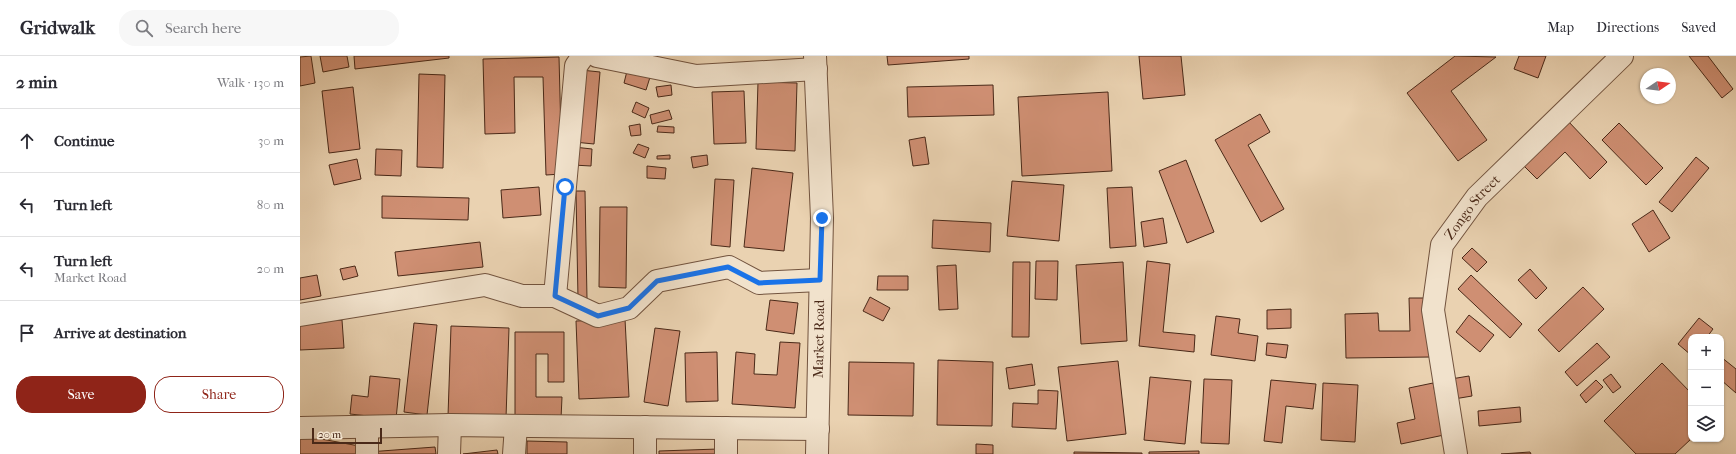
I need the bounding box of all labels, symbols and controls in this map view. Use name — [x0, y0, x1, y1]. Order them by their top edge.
search box — [119, 10, 399, 46]
text: Gridwalk — [20, 17, 95, 39]
icon: search — [133, 17, 155, 39]
text: Search here — [165, 19, 241, 37]
text: Map — [1547, 19, 1574, 36]
text: Directions — [1596, 19, 1659, 36]
text: Saved — [1681, 19, 1716, 36]
north arrow — [1640, 68, 1676, 104]
text: 2 min — [16, 72, 57, 92]
text: Walk · 130 m — [217, 75, 284, 90]
icon: ahead — [16, 130, 38, 152]
text: Continue — [54, 132, 114, 150]
text: 30 m — [258, 133, 284, 148]
street label: Zongo Street — [1440, 171, 1504, 243]
route start — [556, 178, 574, 196]
icon: left — [16, 194, 38, 216]
text: Turn left — [54, 196, 112, 214]
text: 80 m — [257, 197, 284, 212]
route end — [813, 209, 831, 227]
text: Turn left — [54, 252, 112, 270]
icon: left — [16, 258, 38, 280]
text: 20 m — [257, 261, 284, 276]
text: Market Road — [54, 270, 127, 285]
street label: Market Road — [810, 299, 828, 378]
icon: arrive — [16, 322, 38, 344]
text: Arrive at destination — [54, 324, 186, 342]
map controls — [1688, 334, 1724, 442]
button: + — [1688, 334, 1724, 370]
button: − — [1688, 370, 1724, 406]
button: Save — [16, 376, 146, 413]
button: Share — [154, 376, 284, 413]
button: layers — [1688, 406, 1724, 442]
scale bar — [312, 426, 382, 445]
text: 20 m — [318, 428, 341, 441]

